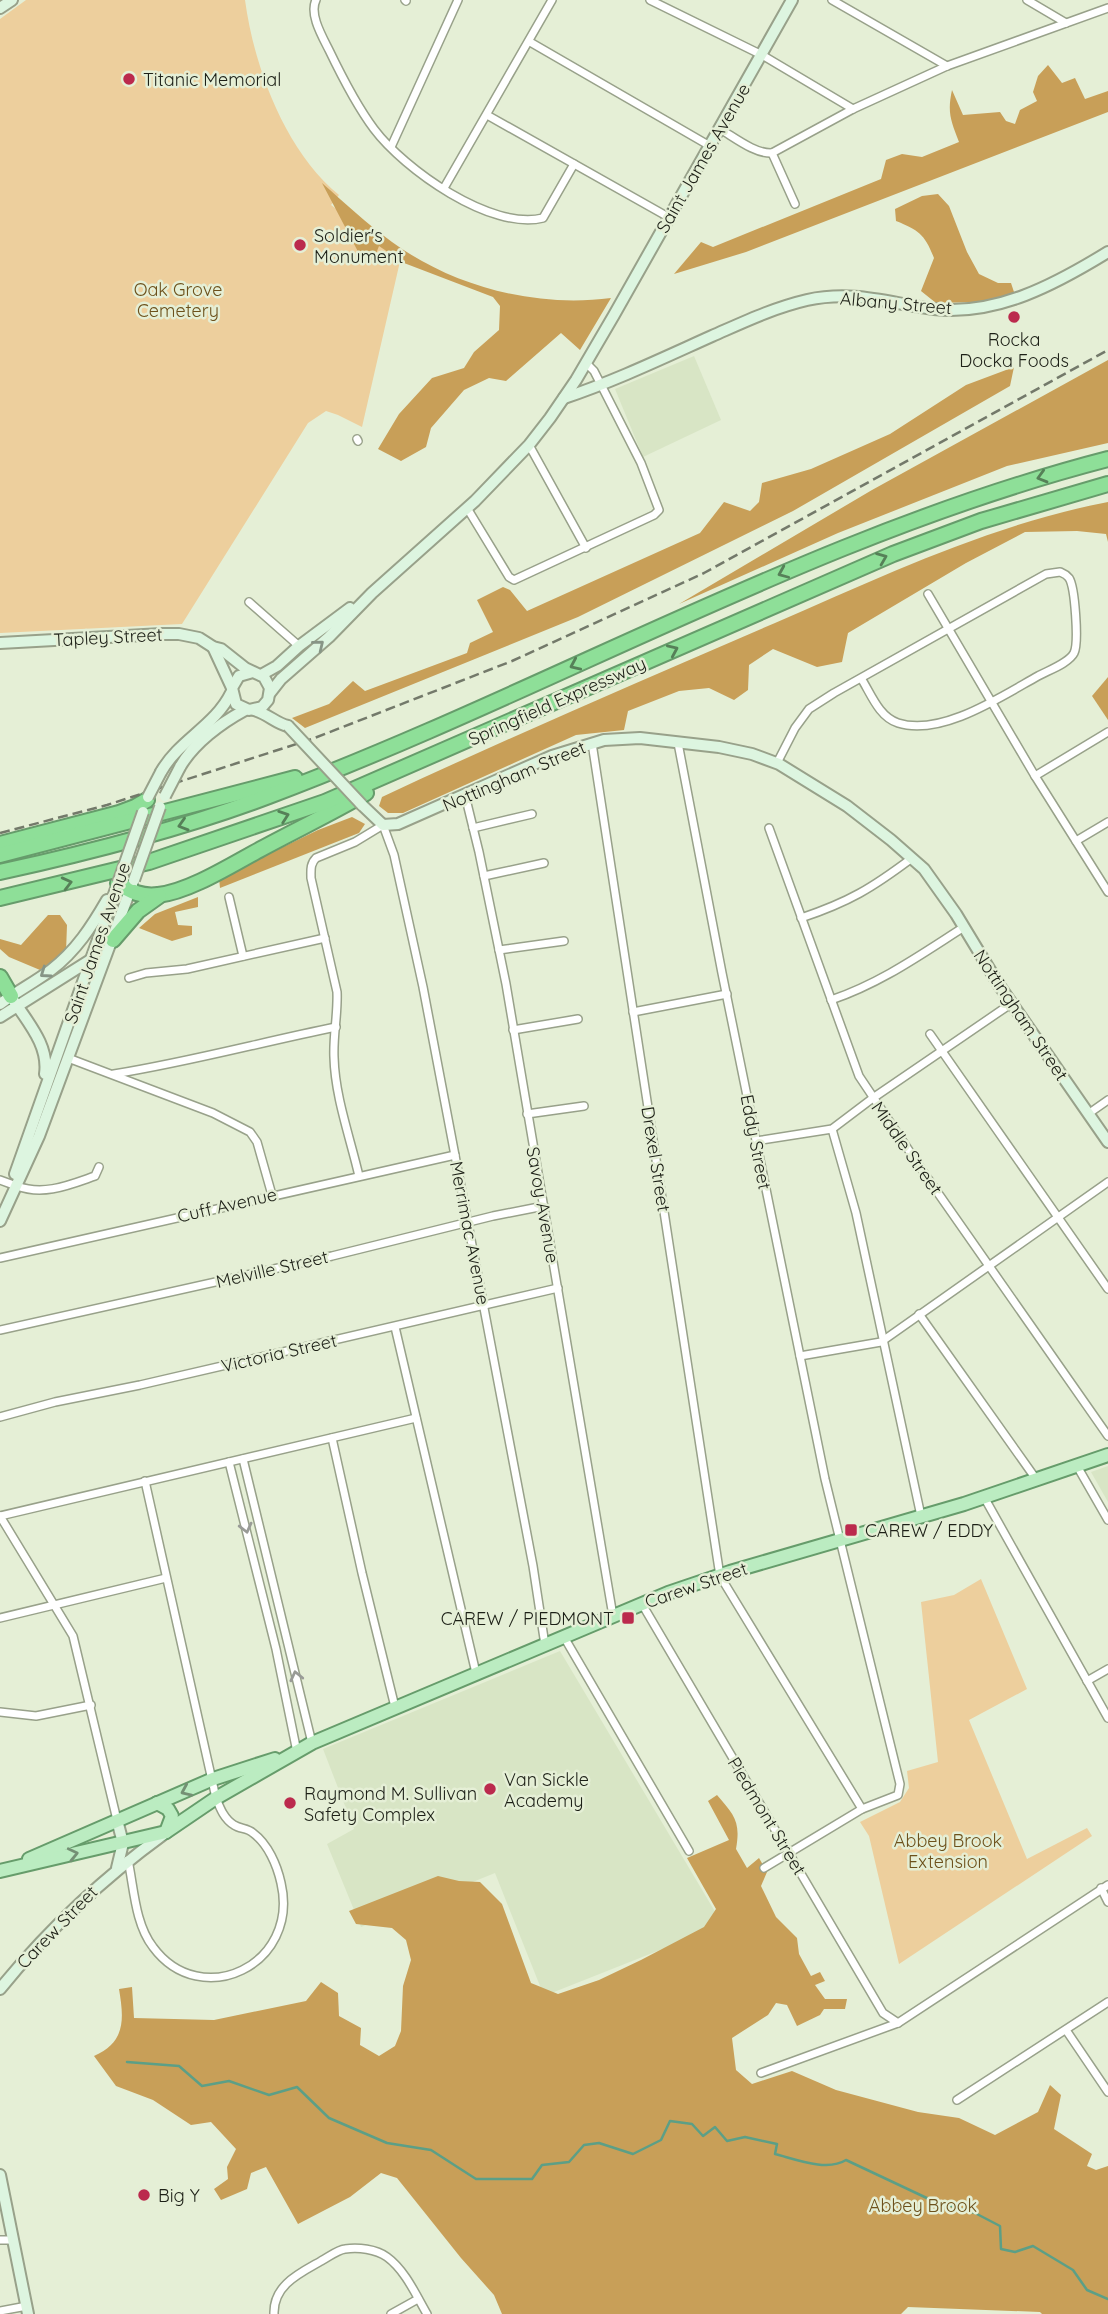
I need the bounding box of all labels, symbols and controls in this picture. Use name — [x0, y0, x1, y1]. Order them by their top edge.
place label: Titanic Memorial — [143, 68, 281, 91]
marker: Titanic Memorial — [121, 71, 137, 87]
street label: Saint James Avenue — [651, 79, 755, 237]
place label: Soldier's Monument — [314, 224, 404, 268]
marker: Soldier's Monument — [292, 237, 308, 253]
park label: Oak Grove Cemetery — [134, 278, 222, 322]
street label: Albany Street — [839, 287, 953, 319]
marker: Rocka Docka Foods — [1006, 309, 1022, 325]
place label: Rocka Docka Foods — [959, 328, 1069, 372]
one-way arrow — [1036, 469, 1048, 484]
one-way arrow — [875, 553, 887, 567]
one-way arrow — [778, 565, 790, 579]
street label: Tapley Street — [53, 623, 163, 651]
one-way arrow — [311, 641, 323, 654]
one-way arrow — [666, 644, 678, 658]
street label: Springfield Expressway — [465, 651, 649, 751]
one-way arrow — [570, 657, 582, 671]
street label: Nottingham Street — [439, 735, 589, 817]
one-way arrow — [277, 810, 289, 824]
one-way arrow — [177, 816, 189, 831]
street label: Saint James Avenue — [59, 859, 135, 1027]
one-way arrow — [60, 877, 72, 891]
street label: Nottingham Street — [969, 945, 1073, 1085]
one-way arrow — [40, 965, 53, 977]
street label: Eddy Street — [736, 1093, 776, 1191]
street label: Middle Street — [866, 1097, 948, 1199]
street label: Drexel Street — [636, 1105, 676, 1213]
street label: Savoy Avenue — [521, 1145, 565, 1265]
street label: Merrimac Avenue — [445, 1159, 495, 1307]
street label: Cuff Avenue — [175, 1182, 279, 1228]
street label: Melville Street — [214, 1245, 330, 1293]
street label: Victoria Street — [219, 1329, 339, 1377]
place label: CAREW / EDDY — [865, 1519, 993, 1542]
one-way arrow — [238, 1522, 252, 1534]
marker: CAREW / EDDY — [843, 1522, 859, 1538]
street label: Carew Street — [642, 1557, 750, 1613]
place label: CAREW / PIEDMONT — [441, 1607, 614, 1630]
marker: CAREW / PIEDMONT — [620, 1610, 636, 1626]
one-way arrow — [289, 1670, 304, 1682]
street label: Piedmont Street — [723, 1753, 811, 1879]
place label: Van Sickle Academy — [504, 1768, 589, 1812]
marker: Van Sickle Academy — [482, 1781, 498, 1797]
place label: Raymond M. Sullivan Safety Complex — [304, 1782, 477, 1826]
one-way arrow — [181, 1783, 194, 1797]
marker: Raymond M. Sullivan Safety Complex — [282, 1795, 298, 1811]
park label: Abbey Brook Extension — [894, 1829, 1002, 1873]
one-way arrow — [67, 1848, 79, 1862]
street label: Carew Street — [12, 1881, 102, 1973]
place label: Big Y — [158, 2184, 200, 2207]
marker: Big Y — [136, 2187, 152, 2203]
park label: Abbey Brook — [869, 2194, 977, 2217]

